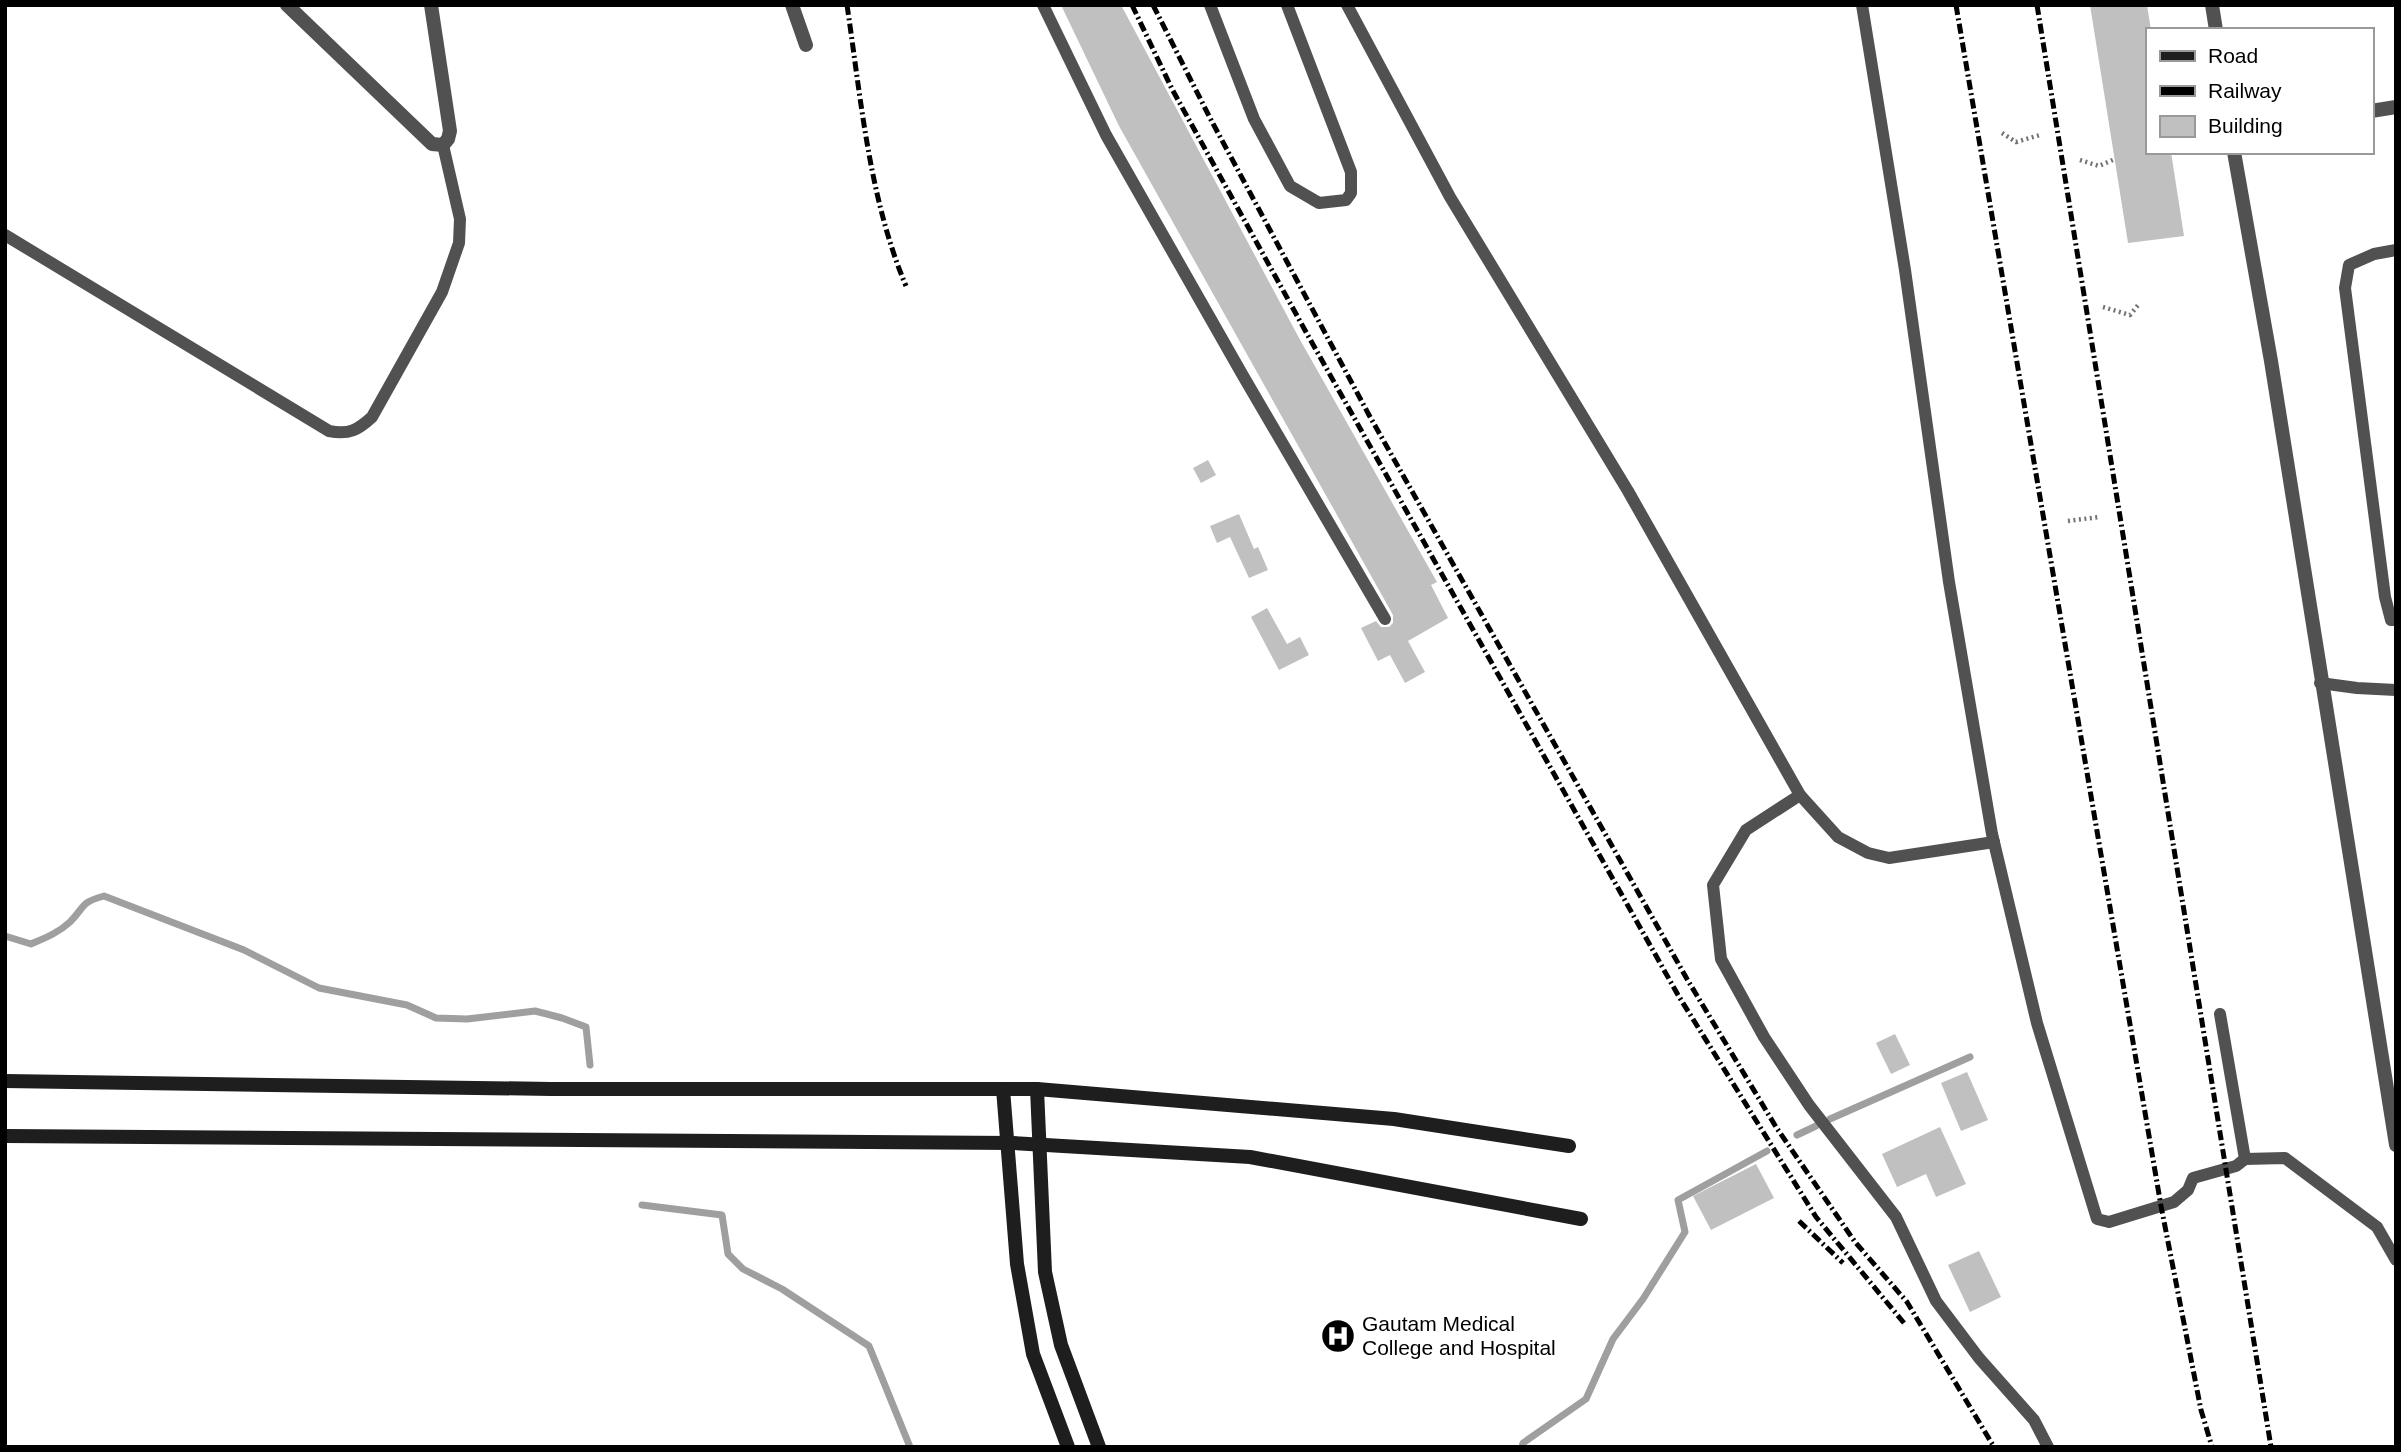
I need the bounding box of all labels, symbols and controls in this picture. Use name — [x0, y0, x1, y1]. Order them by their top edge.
legend — [2146, 28, 2373, 154]
text: Road — [2208, 44, 2258, 67]
text: Railway — [2208, 79, 2282, 102]
text: Building — [2208, 114, 2283, 137]
place label: Gautam Medical College and Hospital — [1362, 1312, 1556, 1359]
hospital icon: Gautam Medical College and Hospital — [1319, 1317, 1357, 1355]

